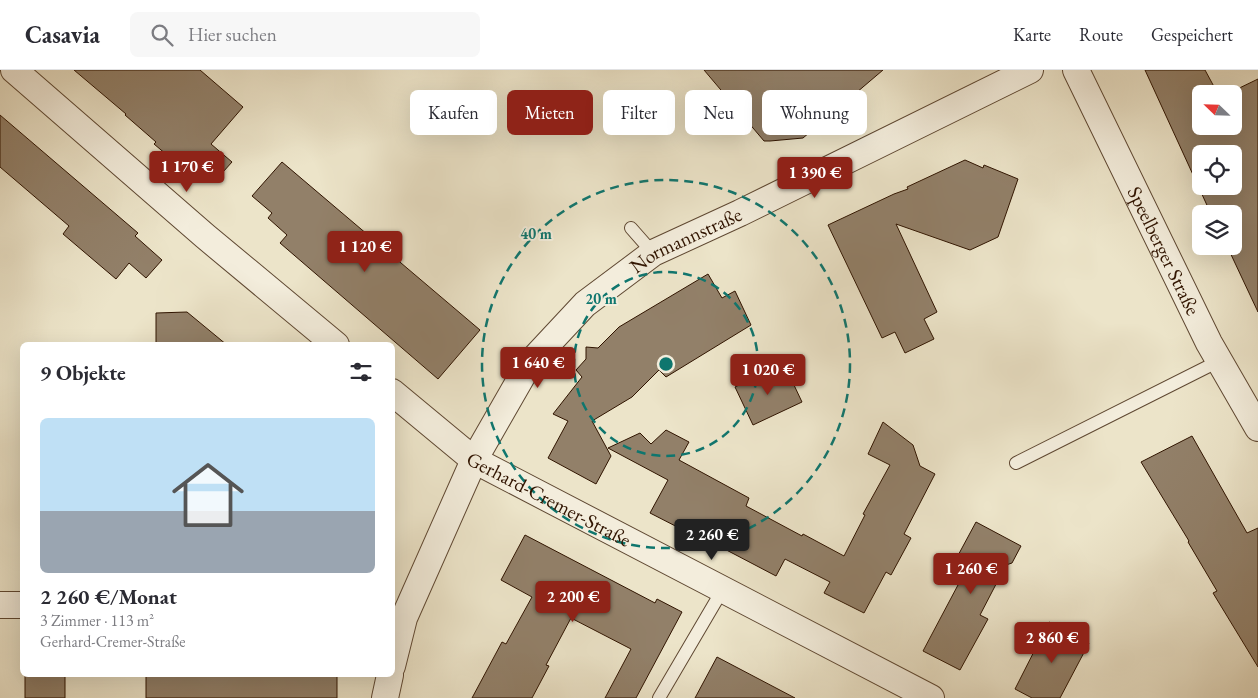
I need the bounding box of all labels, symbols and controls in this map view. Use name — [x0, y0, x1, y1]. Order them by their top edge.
search box — [130, 12, 480, 57]
text: Casavia — [25, 19, 100, 50]
icon: search — [148, 21, 176, 49]
text: Hier suchen — [188, 22, 277, 47]
text: Karte — [1013, 23, 1051, 46]
text: Route — [1079, 23, 1123, 46]
text: Gespeichert — [1151, 23, 1233, 46]
north arrow — [1192, 85, 1242, 135]
map controls — [1192, 85, 1242, 255]
chip: Kaufen — [410, 90, 497, 135]
chip: Mieten — [507, 90, 593, 135]
chip: Filter — [603, 90, 675, 135]
chip: Neu — [685, 90, 752, 135]
chip: Wohnung — [762, 90, 867, 135]
button: locate — [1192, 145, 1242, 195]
pin: 1 170 € — [141, 150, 233, 193]
text: 1 170 € — [160, 156, 214, 177]
pin: 1 390 € — [769, 156, 861, 199]
text: 1 390 € — [788, 162, 842, 183]
street label: Speelberger Straße — [1122, 182, 1206, 320]
street label: Normannstraße — [624, 201, 746, 279]
button: layers — [1192, 205, 1242, 255]
text: 40 m — [520, 224, 552, 243]
pin: 1 120 € — [319, 230, 411, 273]
text: 1 120 € — [338, 236, 392, 257]
text: 20 m — [585, 289, 617, 308]
pin: 1 640 € — [492, 346, 584, 389]
text: 1 640 € — [511, 352, 565, 373]
pin: 1 020 € — [722, 354, 814, 396]
centre of rings — [657, 355, 675, 373]
icon: filters — [347, 358, 375, 386]
text: 9 Objekte — [40, 359, 126, 386]
text: 1 020 € — [741, 359, 795, 380]
street label: Gerhard-Cremer-Straße — [462, 445, 636, 553]
icon: home — [163, 450, 253, 540]
pin: 2 260 € — [666, 518, 758, 561]
text: 2 260 € — [685, 524, 739, 545]
pin: 1 260 € — [925, 552, 1017, 595]
text: 1 260 € — [944, 558, 998, 579]
pin: 2 200 € — [527, 580, 619, 623]
text: 2 260 €/Monat — [40, 583, 177, 610]
text: 2 200 € — [546, 586, 600, 607]
text: 3 Zimmer · 113 m² — [40, 610, 154, 631]
pin: 2 860 € — [1006, 622, 1098, 664]
text: 2 860 € — [1025, 627, 1079, 648]
text: Gerhard-Cremer-Straße — [40, 631, 186, 652]

